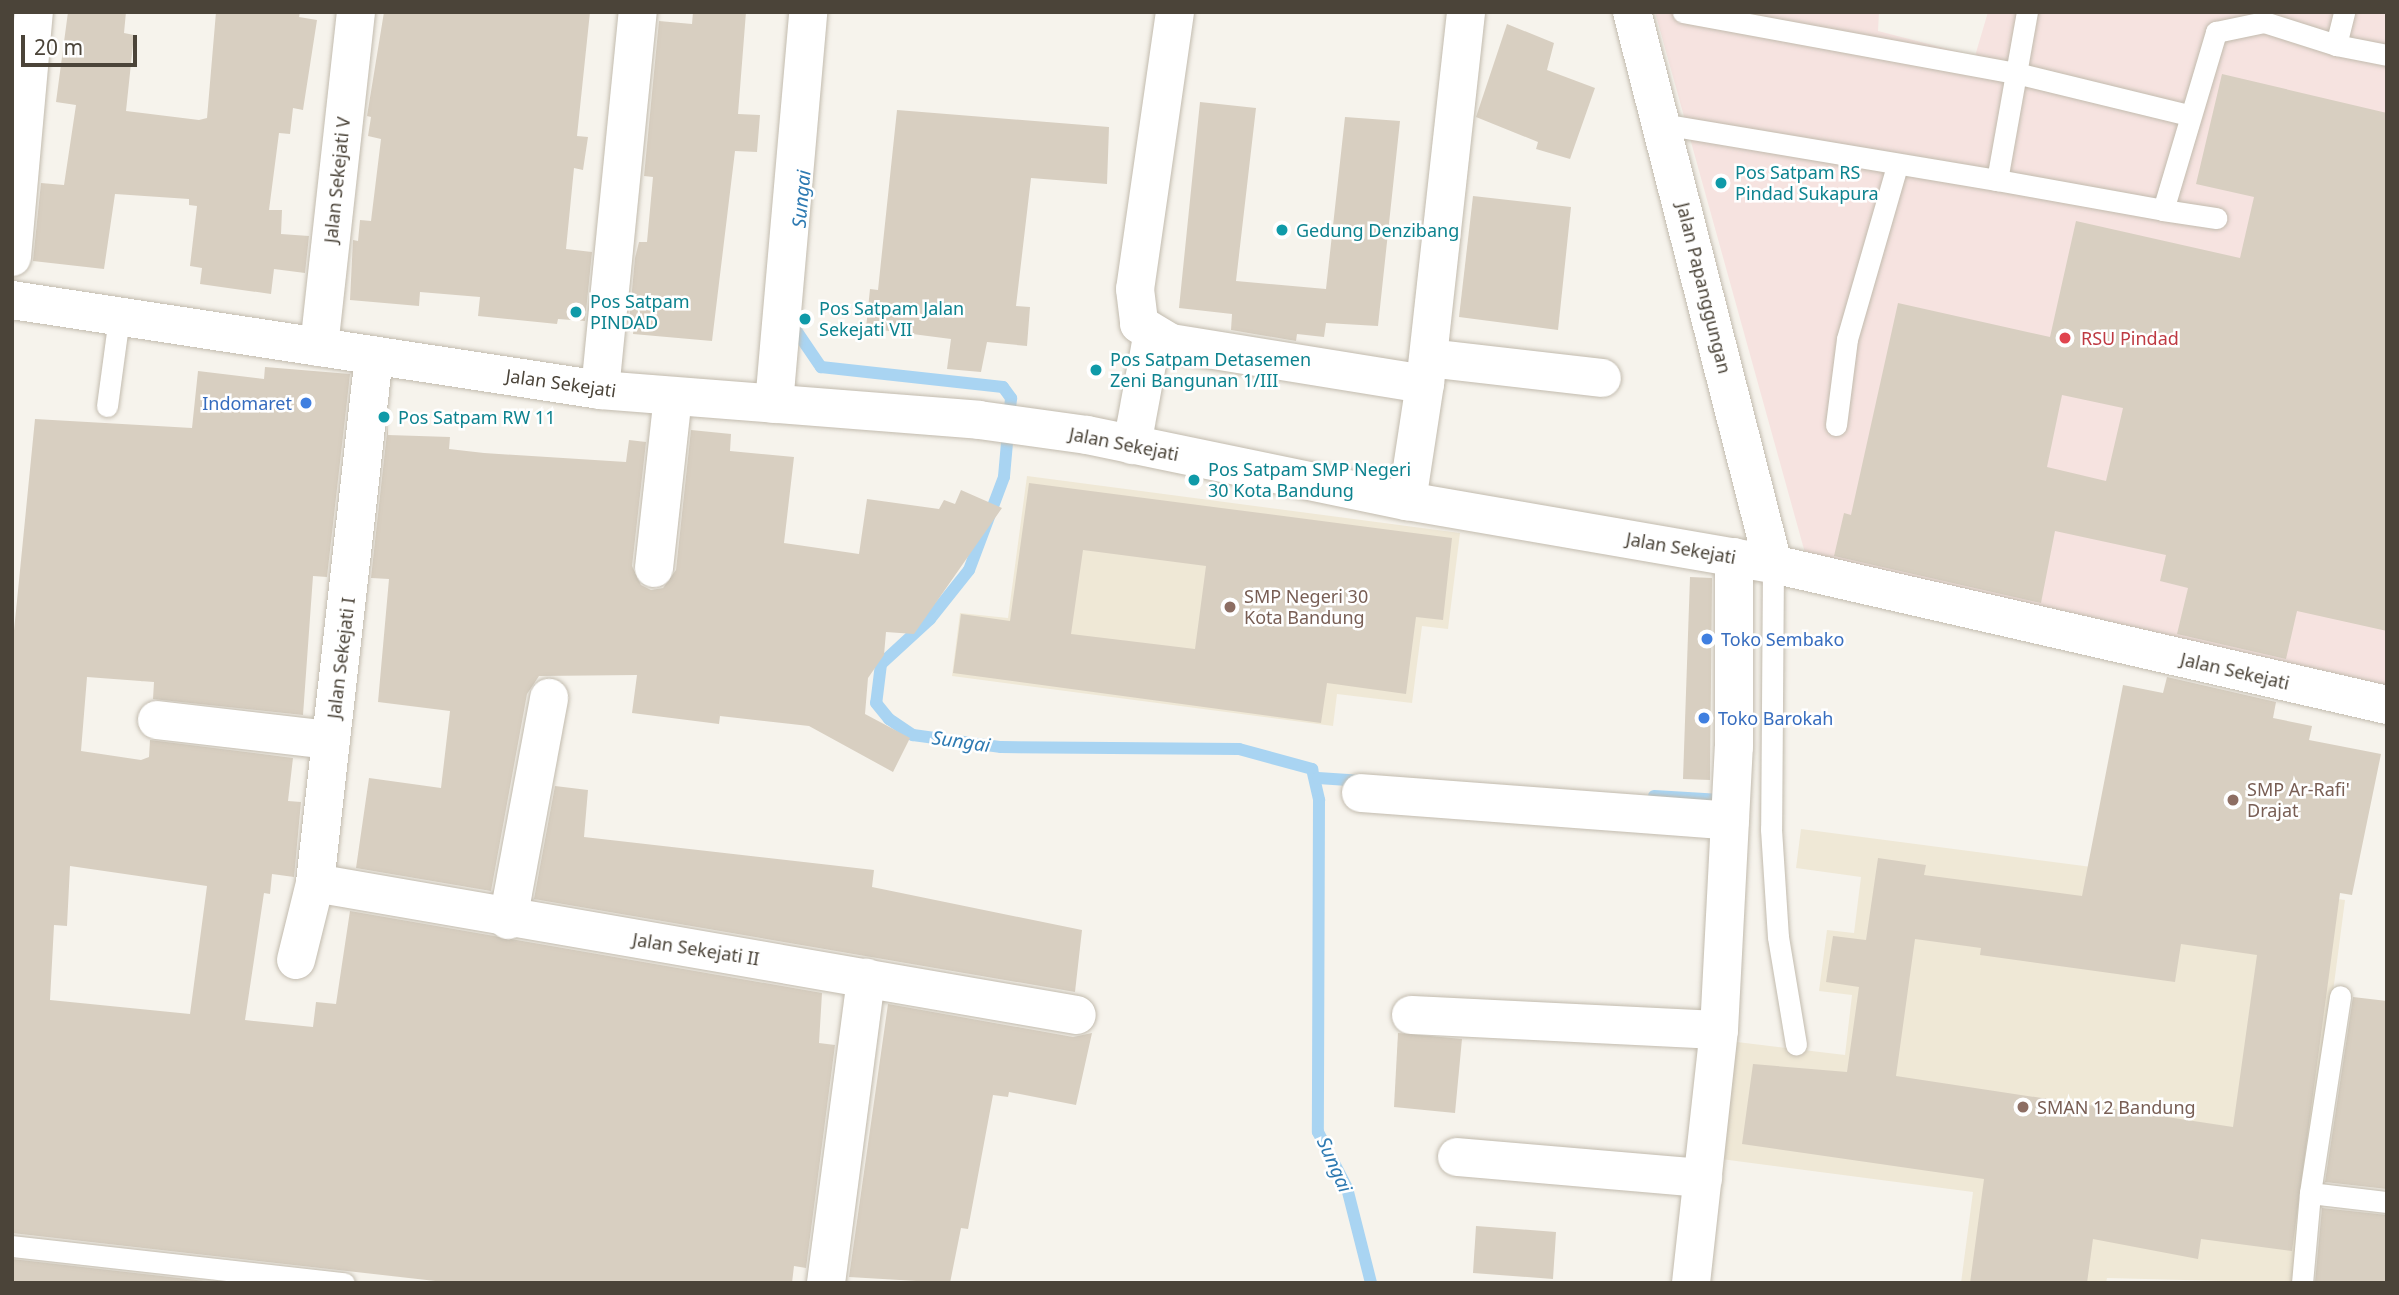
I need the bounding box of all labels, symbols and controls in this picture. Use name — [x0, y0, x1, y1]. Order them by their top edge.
scale bar — [24, 21, 140, 65]
text: 20 m — [34, 33, 83, 61]
street label: Jalan Sekejati V — [320, 116, 354, 244]
place label: Pos Satpam RS Pindad Sukapura — [1735, 162, 1879, 204]
water label: Sungai — [788, 169, 816, 229]
marker: Pos Satpam RS Pindad Sukapura — [1713, 175, 1729, 191]
street label: Jalan Papanggungan — [1672, 200, 1736, 376]
place label: Gedung Denzibang — [1296, 219, 1459, 241]
marker: Gedung Denzibang — [1274, 222, 1290, 238]
place label: Pos Satpam PINDAD — [590, 291, 690, 334]
place label: Pos Satpam Jalan Sekejati VII — [819, 298, 964, 340]
marker: Pos Satpam PINDAD — [568, 304, 584, 320]
marker: Pos Satpam Jalan Sekejati VII — [797, 311, 813, 327]
place label: RSU Pindad — [2081, 327, 2179, 349]
marker: RSU Pindad — [2055, 328, 2075, 348]
place label: Pos Satpam Detasemen Zeni Bangunan 1/III — [1110, 349, 1311, 392]
marker: Pos Satpam Detasemen Zeni Bangunan 1/III — [1088, 362, 1104, 378]
street label: Jalan Sekejati — [504, 365, 618, 401]
place label: Indomaret — [202, 392, 292, 414]
marker: Indomaret — [298, 395, 314, 411]
place label: Pos Satpam RW 11 — [398, 406, 555, 428]
marker: Pos Satpam RW 11 — [376, 409, 392, 425]
street label: Jalan Sekejati — [1067, 423, 1181, 465]
place label: Pos Satpam SMP Negeri 30 Kota Bandung — [1208, 459, 1411, 502]
marker: Pos Satpam SMP Negeri 30 Kota Bandung — [1186, 472, 1202, 488]
street label: Jalan Sekejati — [1624, 528, 1738, 568]
place label: SMP Negeri 30 Kota Bandung — [1244, 586, 1368, 628]
street label: Jalan Sekejati I — [323, 596, 359, 720]
marker: SMP Negeri 30 Kota Bandung — [1222, 599, 1238, 615]
place label: Toko Sembako — [1721, 628, 1844, 650]
marker: Toko Sembako — [1699, 631, 1715, 647]
street label: Jalan Sekejati — [2178, 648, 2292, 694]
place label: Toko Barokah — [1718, 707, 1833, 729]
marker: Toko Barokah — [1696, 710, 1712, 726]
water label: Sungai — [931, 727, 991, 757]
place label: SMP Ar-Rafi' Drajat — [2247, 779, 2350, 822]
marker: SMP Ar-Rafi' Drajat — [2225, 792, 2241, 808]
street label: Jalan Sekejati II — [631, 928, 761, 970]
place label: SMAN 12 Bandung — [2037, 1096, 2196, 1118]
marker: SMAN 12 Bandung — [2015, 1099, 2031, 1115]
water label: Sungai — [1312, 1134, 1356, 1196]

